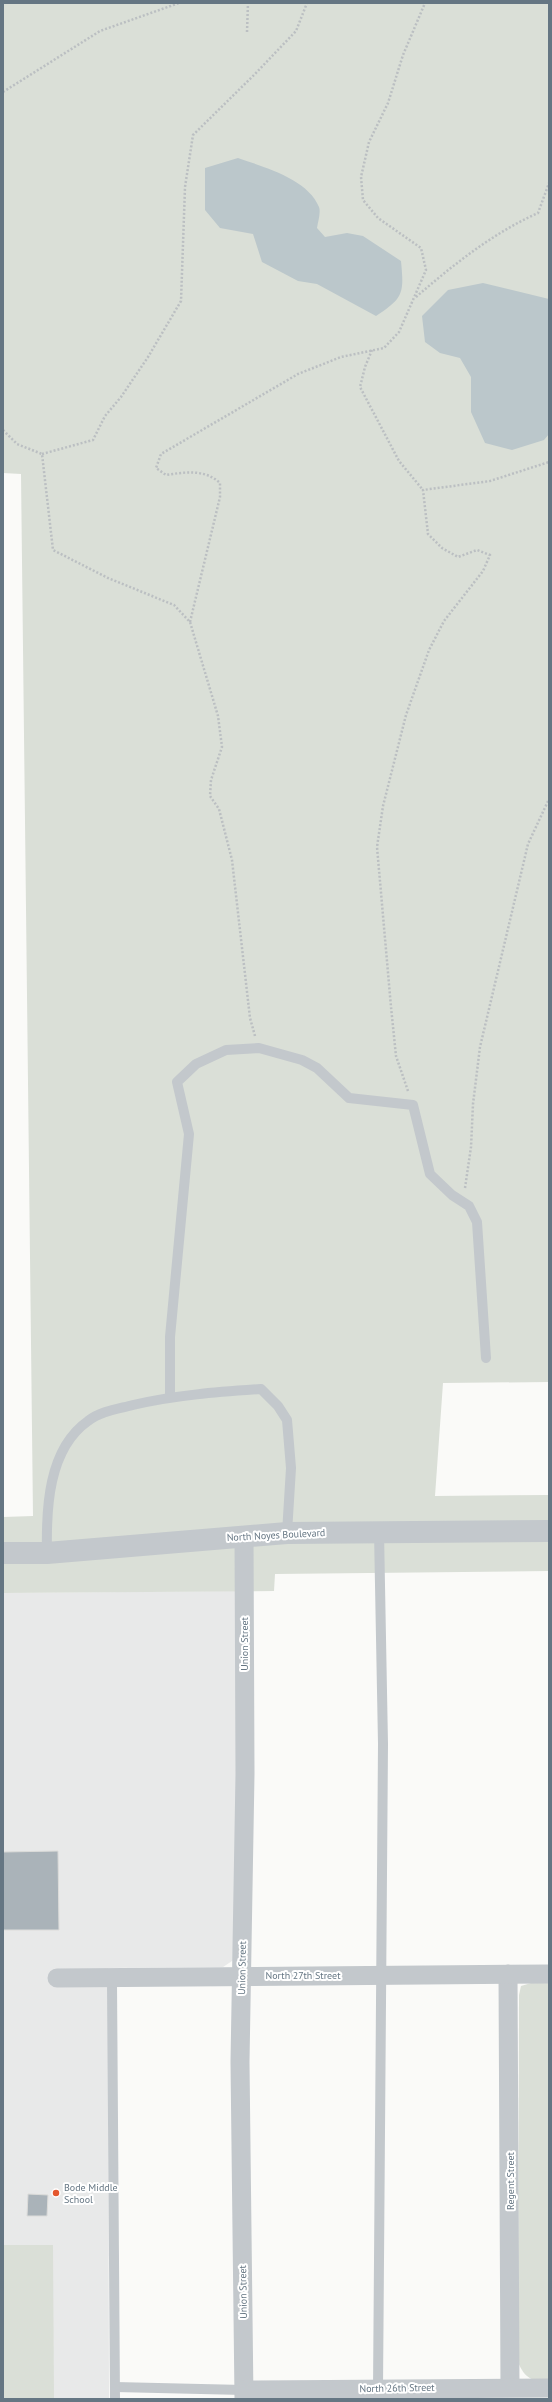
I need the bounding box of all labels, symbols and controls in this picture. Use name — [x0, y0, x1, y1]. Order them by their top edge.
street label: North Noyes Boulevard — [226, 1526, 326, 1544]
street label: Union Street — [238, 1617, 251, 1671]
street label: Union Street — [235, 1940, 249, 1995]
street label: North 27th Street — [265, 1969, 341, 1982]
street label: Regent Street — [504, 2151, 517, 2210]
place label: Bode Middle School — [64, 2181, 118, 2206]
marker: Bode Middle School — [51, 2188, 61, 2198]
street label: Union Street — [236, 2264, 250, 2319]
street label: North 26th Street — [359, 2381, 435, 2395]

